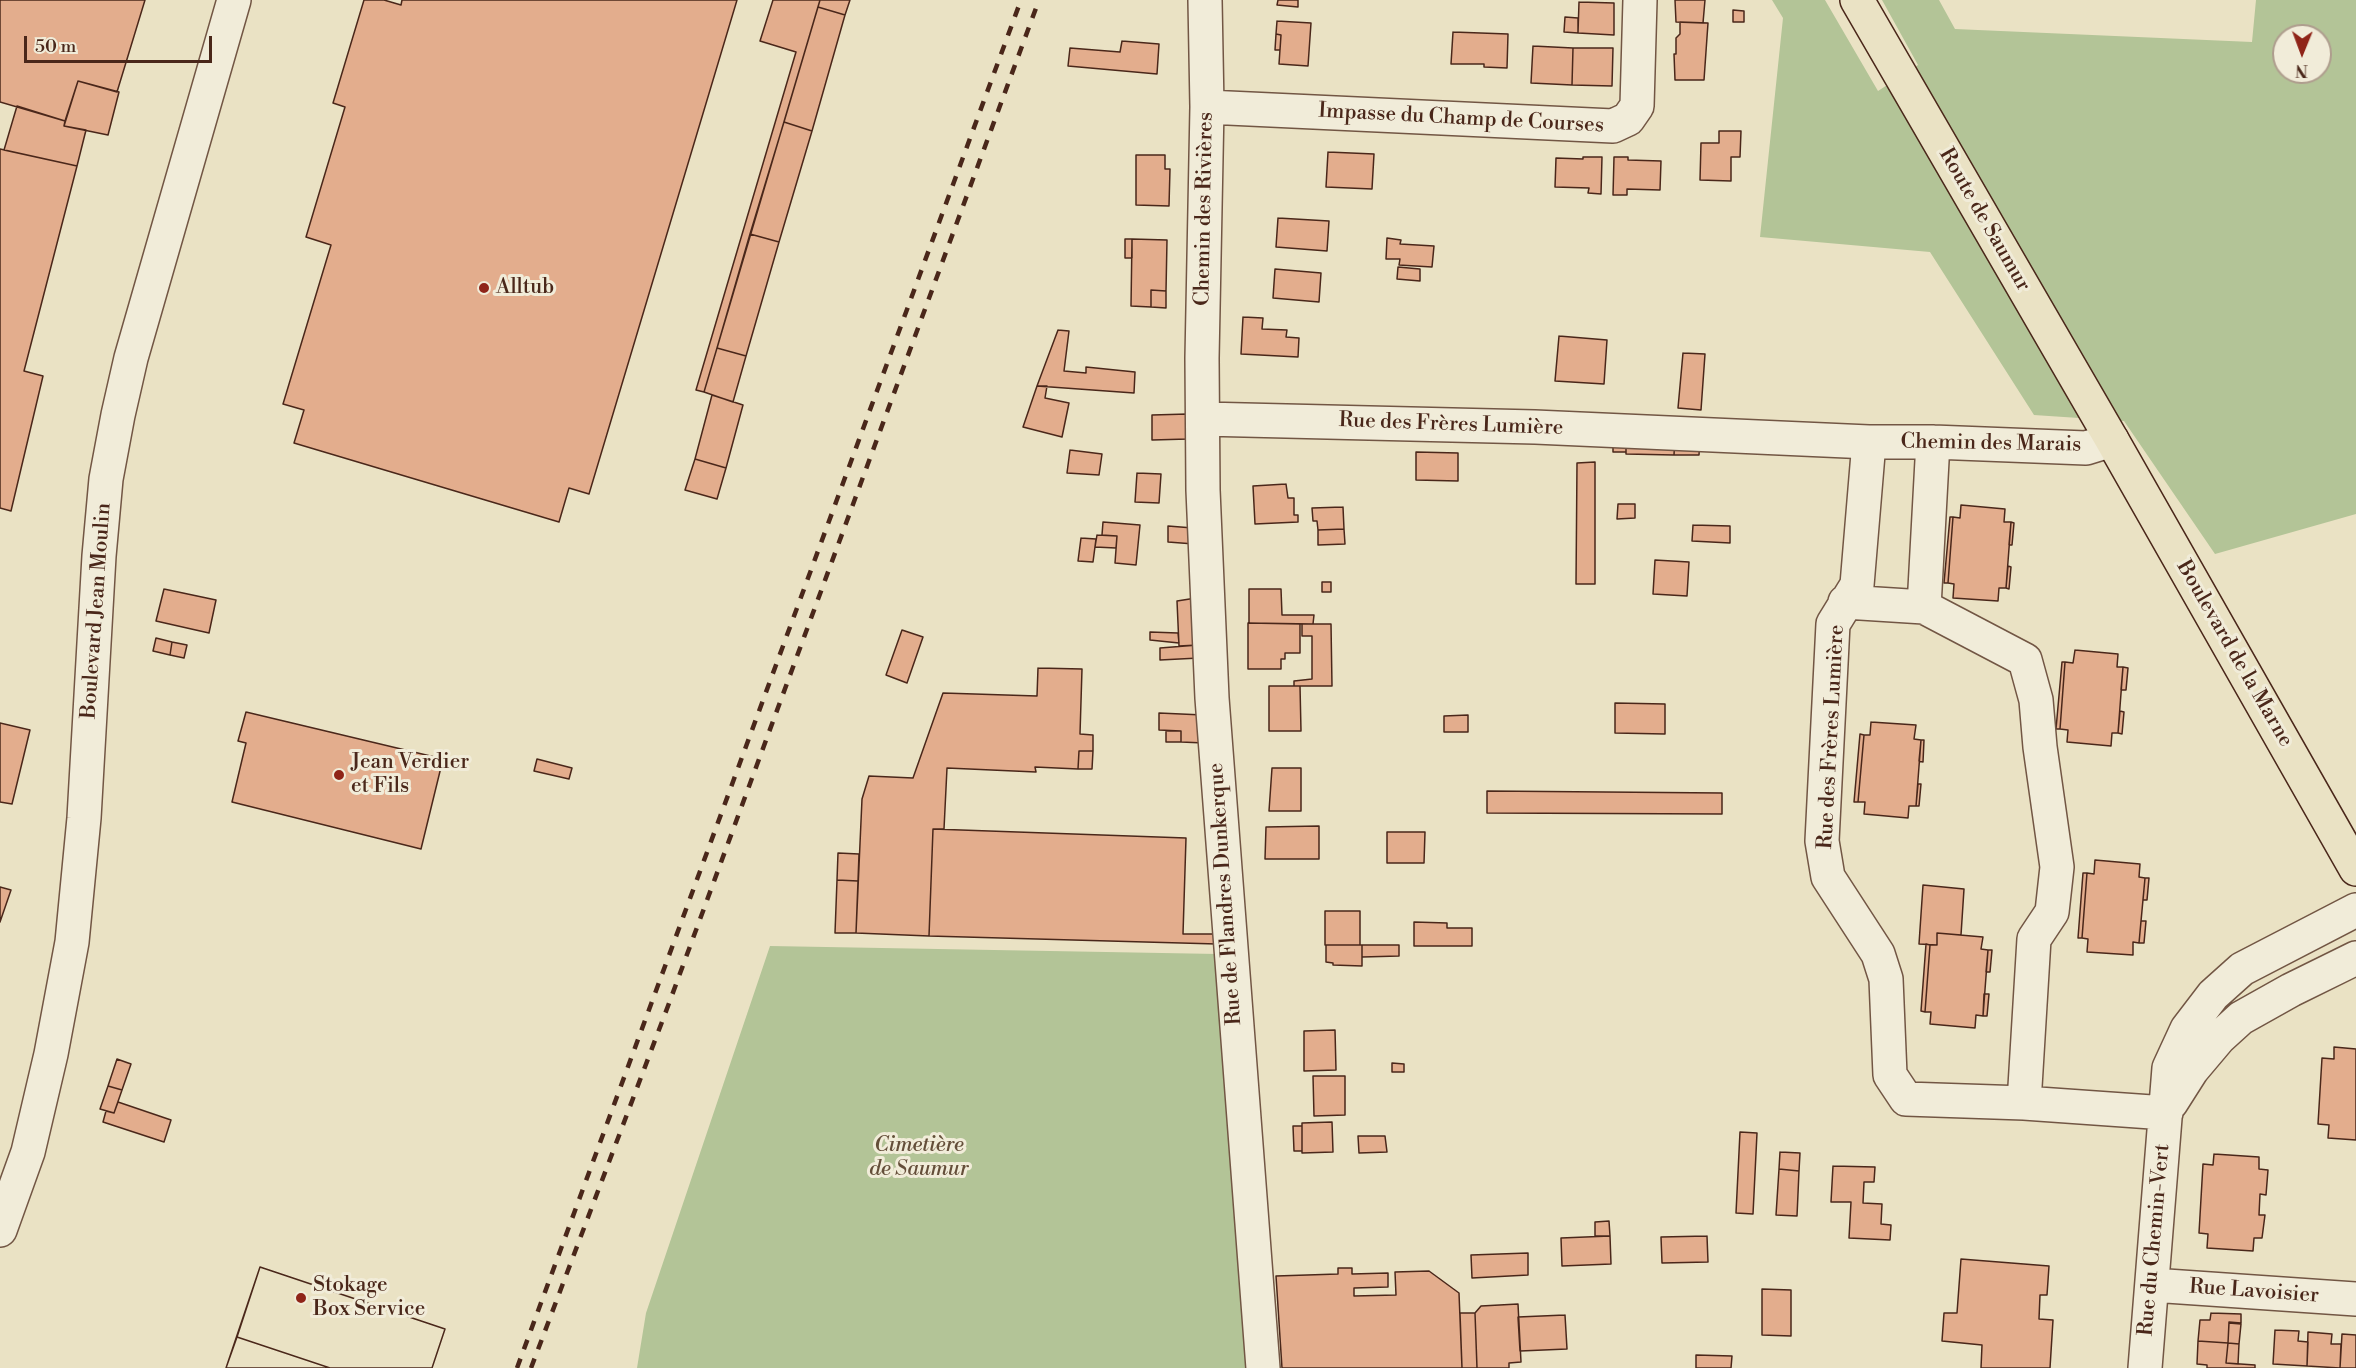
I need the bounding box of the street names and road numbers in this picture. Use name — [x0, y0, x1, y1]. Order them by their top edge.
street label: Impasse du Champ de Courses — [1318, 99, 1604, 139]
street label: Chemin des Rivières — [1191, 112, 1219, 306]
street label: Route de Saumur — [1933, 144, 2035, 296]
street label: Rue des Frères Lumière — [1338, 408, 1564, 442]
street label: Chemin des Marais — [1900, 430, 2082, 458]
street label: Boulevard Jean Moulin — [77, 502, 117, 720]
street label: Boulevard de la Marne — [2170, 556, 2298, 752]
street label: Rue des Frères Lumière — [1814, 624, 1850, 850]
street label: Rue de Flandres Dunkerque — [1204, 762, 1248, 1026]
street label: Rue du Chemin-Vert — [2134, 1143, 2176, 1337]
street label: Rue Lavoisier — [2188, 1275, 2320, 1309]

